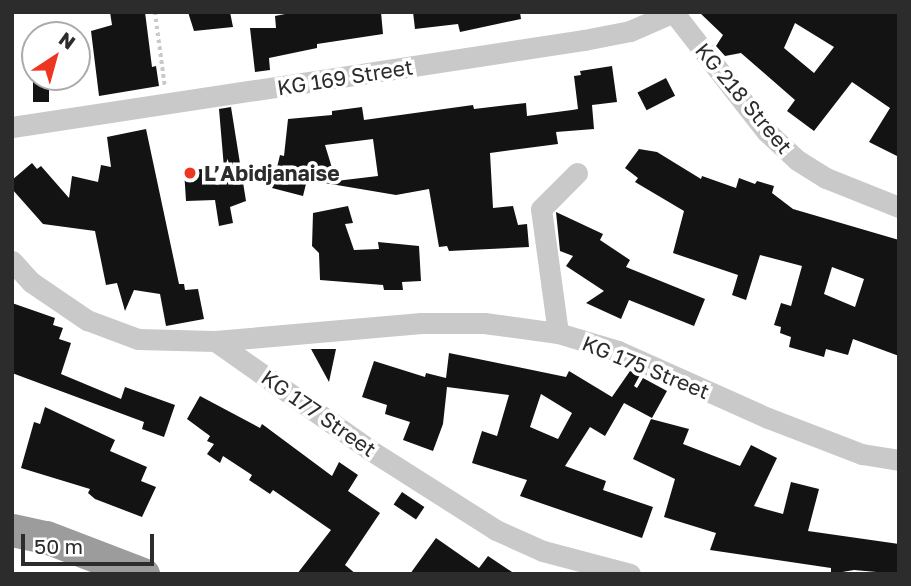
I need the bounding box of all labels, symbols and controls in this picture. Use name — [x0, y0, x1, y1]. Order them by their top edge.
north arrow — [21, 21, 91, 91]
text: N — [55, 27, 80, 54]
street label: KG 218 Street — [690, 38, 798, 158]
street label: KG 169 Street — [275, 54, 415, 100]
place label: L’Abidjanaise — [204, 160, 340, 186]
marker: L’Abidjanaise — [182, 165, 198, 181]
street label: KG 175 Street — [579, 330, 713, 404]
street label: KG 177 Street — [257, 364, 381, 462]
scale bar — [24, 520, 158, 564]
text: 50 m — [34, 533, 83, 559]

